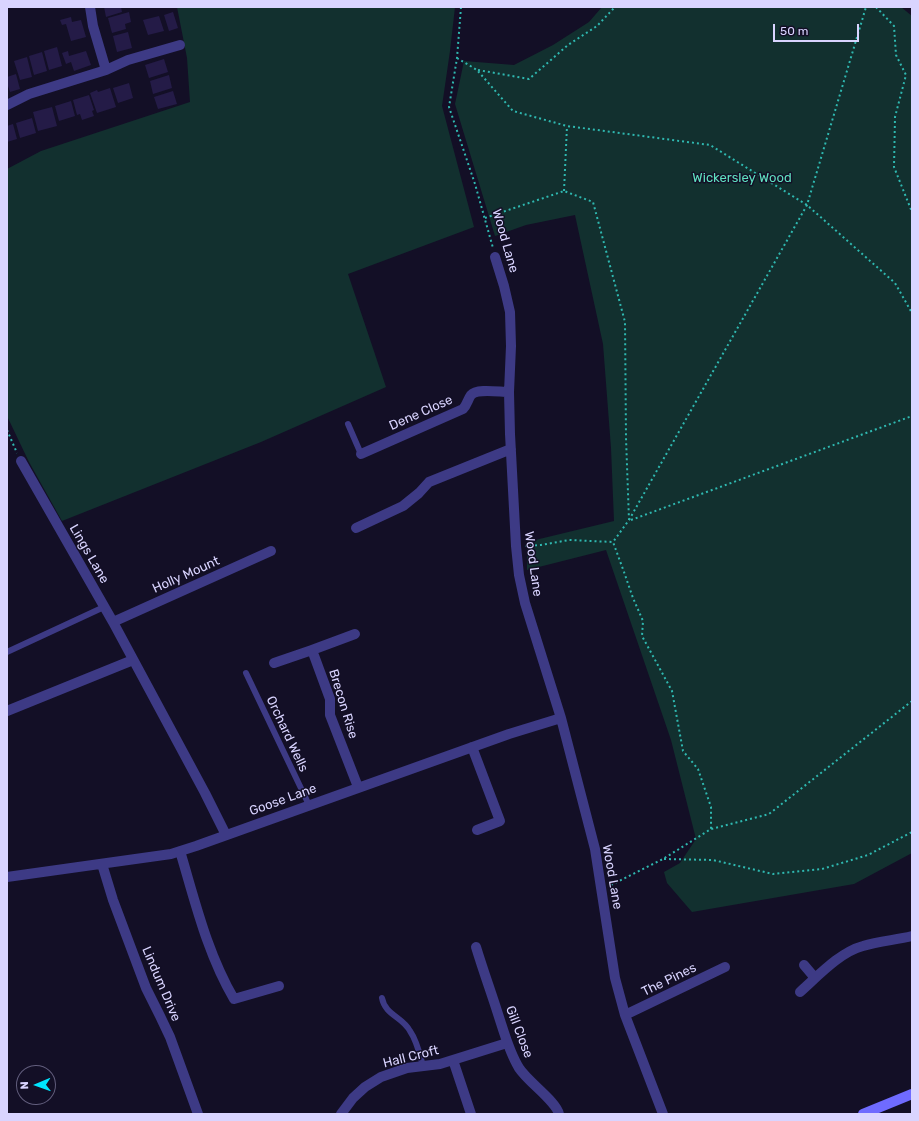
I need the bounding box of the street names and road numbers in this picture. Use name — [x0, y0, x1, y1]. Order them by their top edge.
street label: Wood Lane — [488, 207, 522, 275]
street label: Dene Close — [387, 392, 455, 434]
street label: Lings Lane — [66, 522, 112, 586]
street label: Wood Lane — [521, 530, 545, 598]
street label: Holly Mount — [150, 553, 222, 597]
street label: Brecon Rise — [325, 667, 361, 741]
street label: Orchard Wells — [263, 694, 311, 774]
street label: Goose Lane — [247, 781, 319, 819]
street label: Wood Lane — [599, 843, 625, 911]
street label: Lindum Drive — [138, 944, 184, 1024]
street label: The Pines — [639, 960, 699, 1000]
street label: Gill Close — [502, 1004, 536, 1060]
street label: Hall Croft — [382, 1043, 440, 1071]

